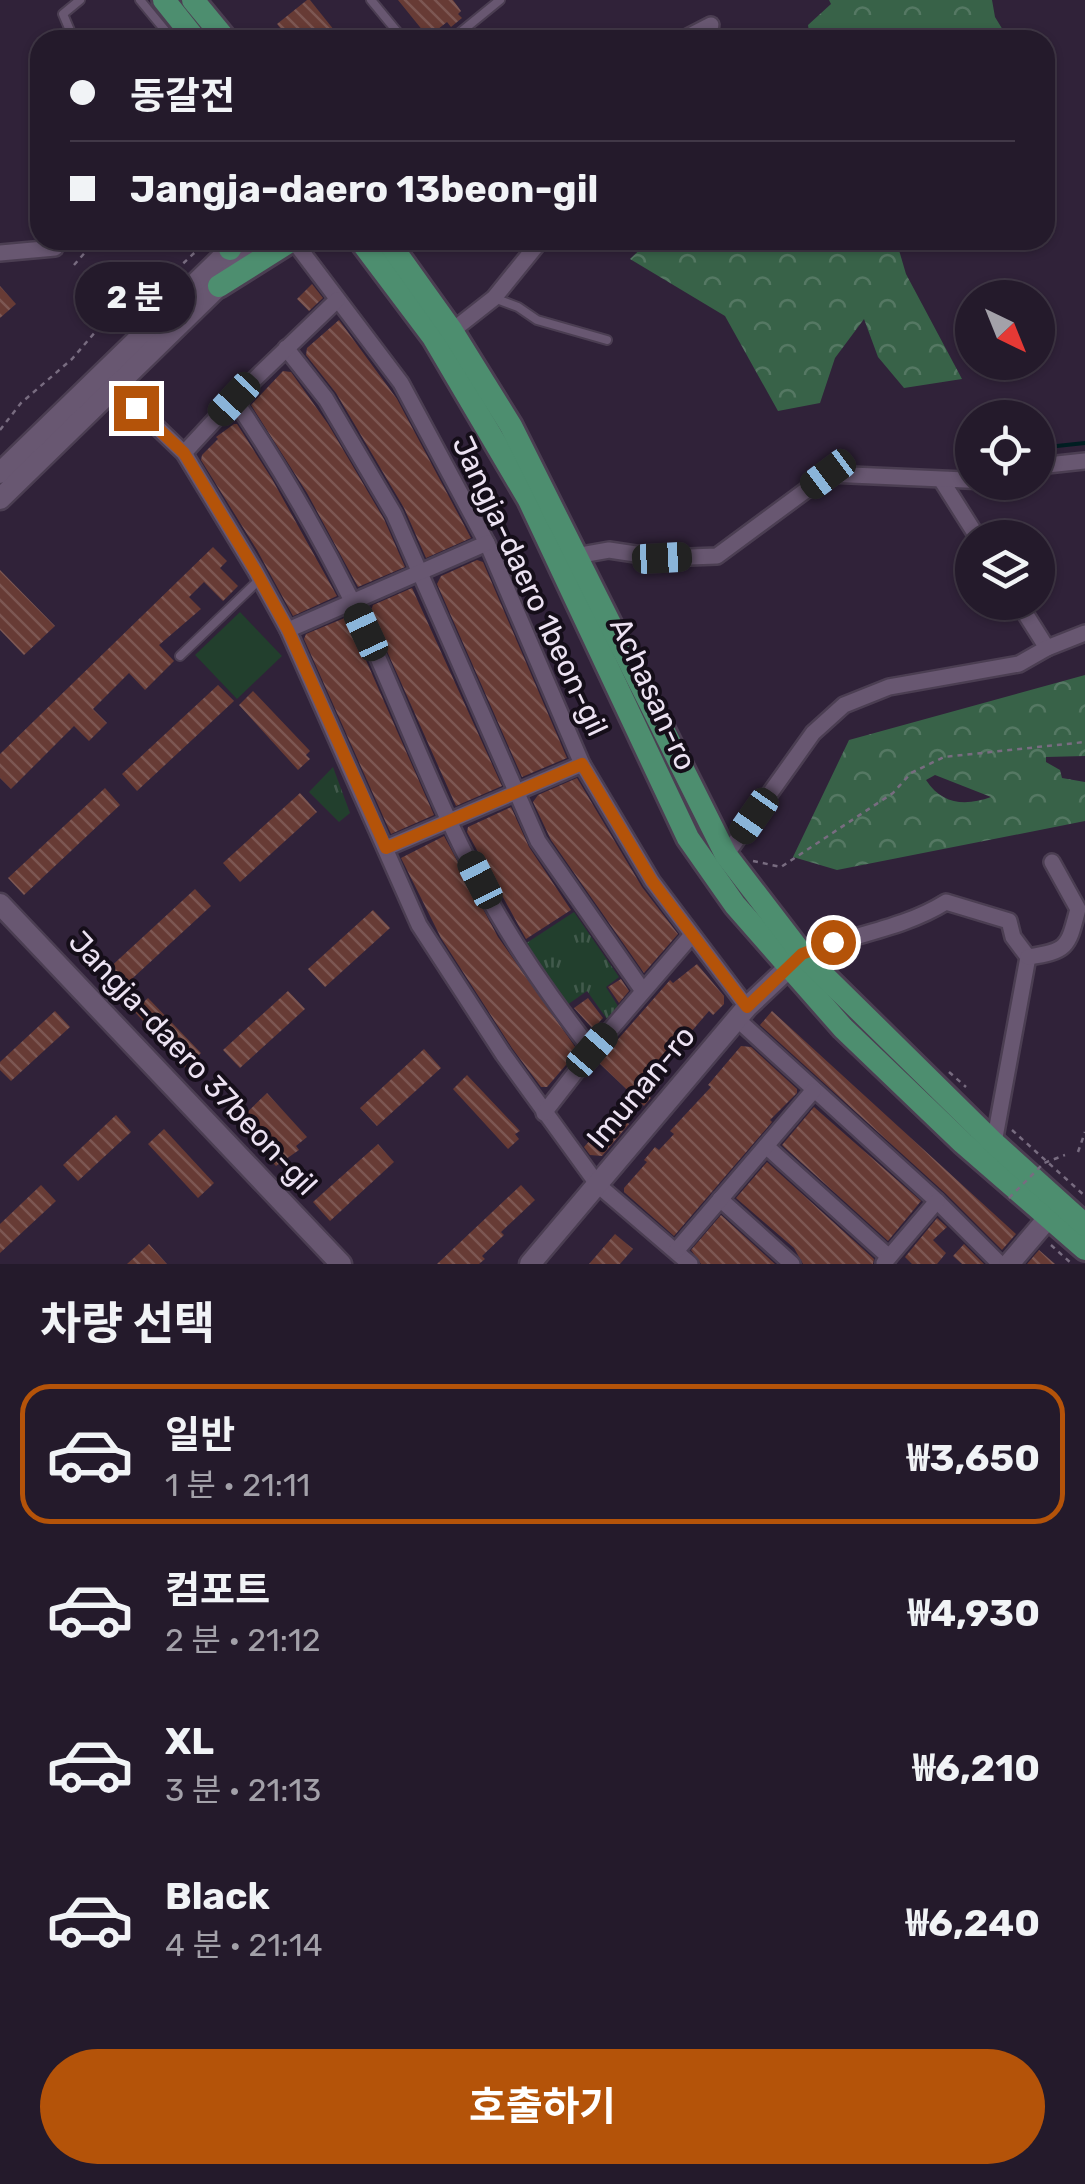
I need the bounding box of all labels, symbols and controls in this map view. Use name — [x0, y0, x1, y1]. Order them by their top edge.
text: 동갈전 — [130, 73, 235, 119]
text: Jangja-daero 13beon-gil — [130, 166, 598, 212]
callout: 2 분 — [76, 263, 196, 333]
text: 2 분 — [106, 278, 164, 316]
north arrow — [955, 280, 1055, 380]
map controls — [955, 280, 1055, 620]
car — [203, 367, 265, 431]
route end — [114, 386, 159, 431]
button: locate — [955, 400, 1055, 500]
street label: Jangja-daero 1beon-gil — [445, 430, 615, 742]
car — [795, 444, 861, 504]
button: layers — [955, 520, 1055, 620]
car — [631, 541, 693, 575]
car — [340, 598, 392, 666]
street label: Achasan-ro — [602, 612, 704, 776]
car — [725, 783, 783, 849]
car — [453, 846, 507, 914]
route start — [811, 920, 856, 965]
street label: Jangja-daero 37beon-gil — [61, 924, 325, 1202]
car — [561, 1018, 623, 1082]
street label: Imunan-ro — [579, 1018, 703, 1156]
text: 차량 선택 — [40, 1297, 215, 1350]
icon: car — [45, 1409, 135, 1499]
text: 일반 — [165, 1412, 235, 1458]
text: ₩3,650 — [907, 1435, 1040, 1481]
text: 1 분 · 21:11 — [165, 1466, 310, 1504]
icon: car — [45, 1564, 135, 1654]
text: 컴포트 — [165, 1567, 270, 1613]
text: ₩4,930 — [908, 1590, 1040, 1636]
text: 2 분 · 21:12 — [165, 1621, 320, 1659]
text: XL — [165, 1718, 214, 1764]
icon: car — [45, 1719, 135, 1809]
text: ₩6,210 — [913, 1745, 1040, 1791]
text: 3 분 · 21:13 — [165, 1771, 321, 1809]
text: Black — [165, 1873, 270, 1919]
icon: car — [45, 1874, 135, 1964]
text: ₩6,240 — [906, 1900, 1040, 1946]
text: 4 분 · 21:14 — [165, 1926, 323, 1964]
button: 호출하기 — [40, 2049, 1045, 2164]

